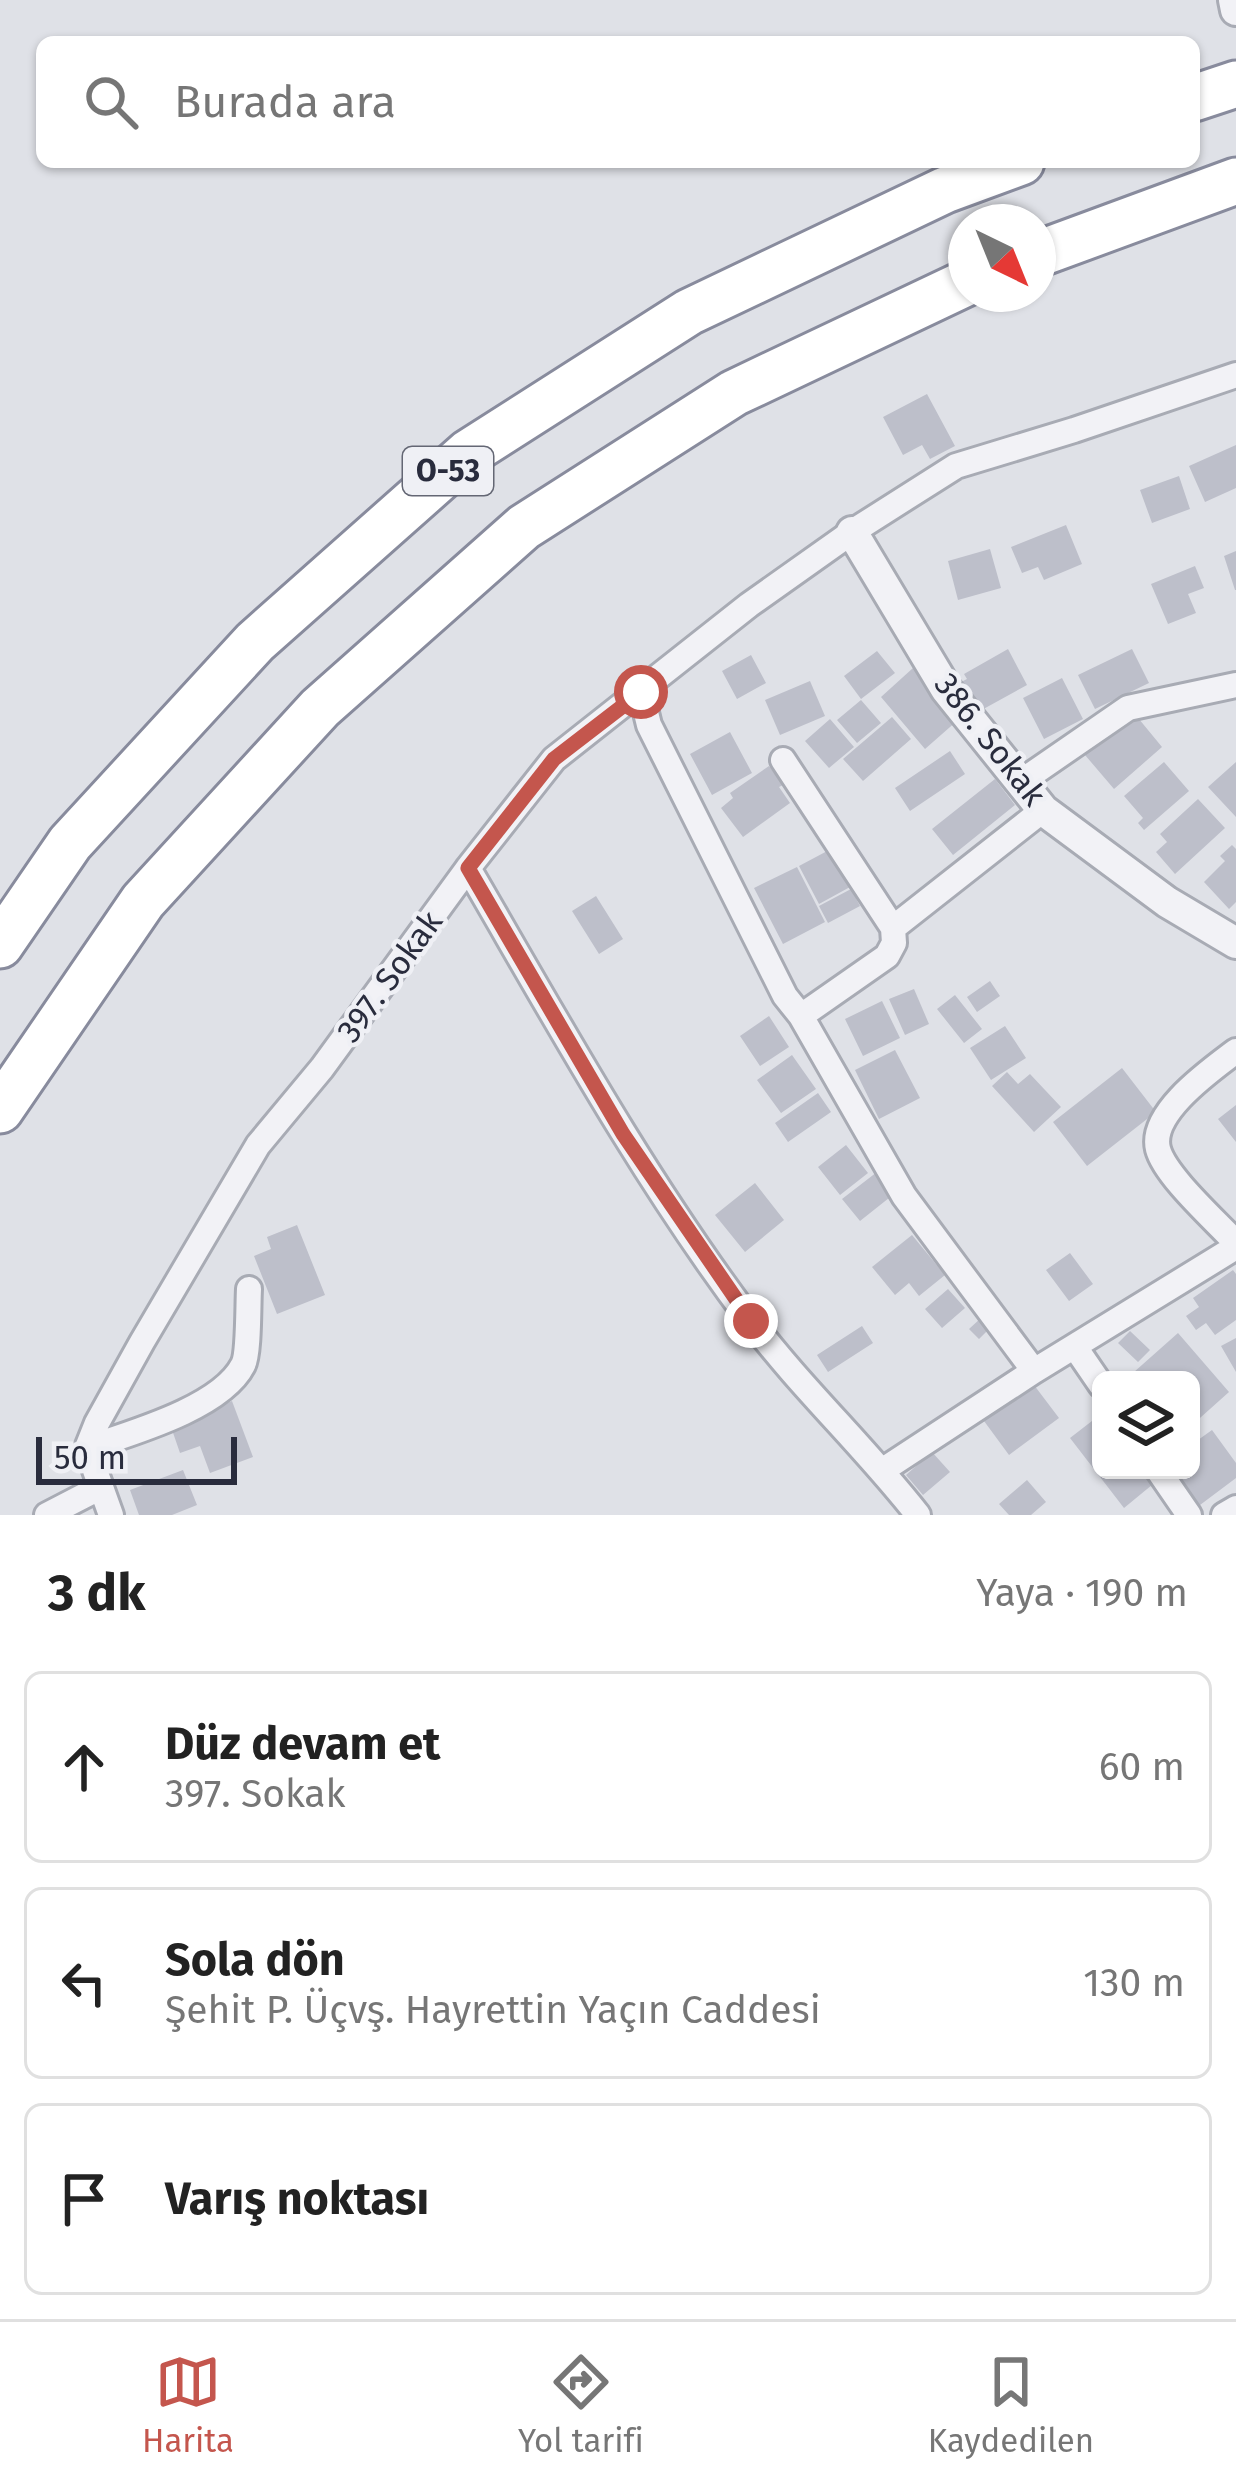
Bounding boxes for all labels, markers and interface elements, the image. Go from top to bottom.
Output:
search box [36,36,1200,168]
icon: search [78,69,144,135]
text: Burada ara [174,75,396,129]
north arrow [948,204,1056,312]
road number: O-53 [403,447,493,495]
route start [614,665,668,719]
street label: 386. Sokak [926,665,1054,814]
street label: 397. Sokak [329,903,451,1050]
route end [724,1294,778,1348]
map controls [1092,1371,1200,1479]
button: layers [1092,1371,1200,1479]
scale bar [36,1431,237,1484]
text: 50 m [54,1438,126,1478]
text: 3 dk [48,1562,145,1624]
text: Yaya · 190 m [976,1570,1188,1616]
text: Düz devam et [165,1717,441,1771]
icon: ahead [51,1734,117,1800]
text: 60 m [1099,1744,1185,1790]
text: 397. Sokak [165,1771,346,1817]
text: Sola dön [165,1933,345,1987]
icon: left [51,1950,117,2016]
text: 130 m [1083,1960,1185,2006]
text: Şehit P. Üçvş. Hayrettin Yaçın Caddesi [165,1987,821,2033]
icon: arrive [51,2166,117,2232]
text: Varış noktası [165,2172,429,2226]
tab: Harita [142,2349,234,2461]
tab: Yol tarifi [518,2349,644,2461]
tab: Kaydedilen [928,2349,1094,2461]

